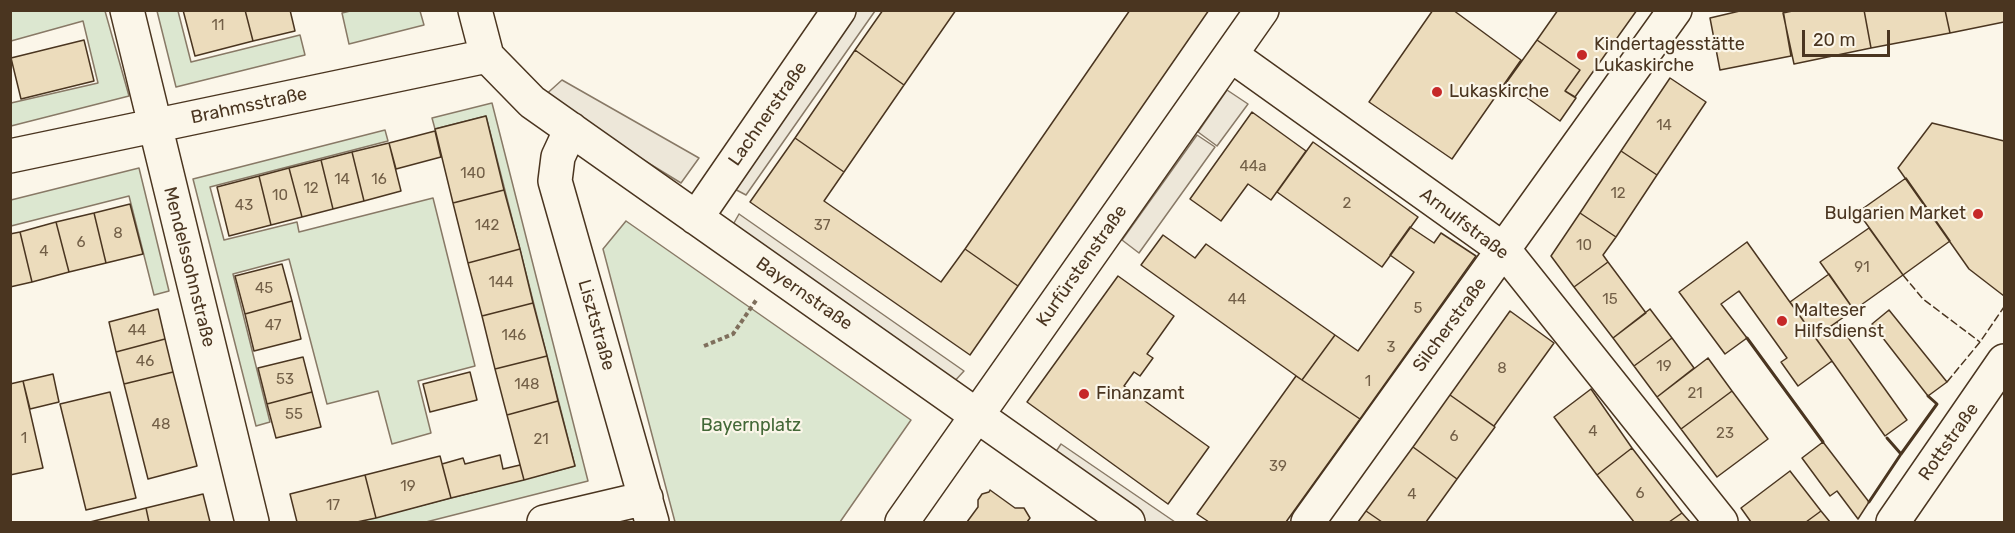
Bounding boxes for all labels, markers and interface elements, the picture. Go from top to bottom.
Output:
house number: 11 [212,17,224,35]
scale bar [1805,18,1894,56]
text: 20 m [1813,29,1855,51]
place label: Kindertagesstätte Lukaskirche [1594,34,1745,76]
marker: Kindertagesstätte Lukaskirche [1575,48,1589,62]
street label: Lachnerstraße [724,58,812,170]
place label: Lukaskirche [1449,81,1549,103]
street label: Brahmsstraße [189,83,309,129]
marker: Lukaskirche [1430,85,1444,99]
house number: 14 [1656,117,1672,135]
house number: 44a [1240,158,1266,176]
house number: 140 [460,165,486,183]
house number: 14 [334,171,350,189]
house number: 16 [371,171,387,189]
house number: 12 [303,180,319,198]
street label: Arnulfstraße [1415,184,1513,264]
street label: Mendelssohnstraße [159,185,219,349]
house number: 12 [1610,185,1626,203]
house number: 10 [272,187,288,205]
house number: 2 [1343,195,1351,213]
house number: 43 [235,197,253,215]
street label: Kurfürstenstraße [1032,201,1132,331]
place label: Bulgarien Market [1825,203,1966,225]
marker: Bulgarien Market [1971,207,1985,221]
house number: 142 [475,217,499,235]
house number: 37 [814,217,830,235]
house number: 8 [113,225,123,243]
house number: 6 [76,234,86,252]
house number: 10 [1576,237,1592,255]
house number: 4 [39,243,49,261]
street label: Bayernstraße [752,253,856,335]
house number: 91 [1854,259,1870,277]
house number: 144 [488,274,514,292]
street label: Silcherstraße [1409,274,1491,376]
street label: Lisztstraße [573,277,619,373]
house number: 45 [255,280,273,298]
house number: 44 [1228,291,1246,309]
house number: 15 [1602,291,1618,309]
house number: 5 [1414,300,1422,318]
place label: Malteser Hilfsdienst [1794,300,1884,342]
marker: Malteser Hilfsdienst [1775,314,1789,328]
house number: 47 [265,317,281,335]
house number: 44 [128,322,146,340]
house number: 146 [502,327,526,345]
house number: 3 [1386,339,1396,357]
house number: 46 [136,353,154,371]
house number: 19 [1656,358,1672,376]
house number: 8 [1497,360,1507,378]
house number: 53 [276,371,294,389]
house number: 1 [1365,373,1371,391]
house number: 148 [514,376,540,394]
place label: Finanzamt [1096,383,1185,405]
house number: 21 [1687,385,1703,403]
marker: Finanzamt [1077,387,1091,401]
street label: Rottstraße [1914,399,1984,485]
house number: 55 [285,406,303,424]
park label: Bayernplatz [701,415,801,437]
house number: 48 [152,416,170,434]
house number: 4 [1588,423,1598,441]
house number: 23 [1716,425,1734,443]
house number: 6 [1449,428,1459,446]
house number: 1 [21,430,27,448]
house number: 21 [533,431,549,449]
house number: 39 [1269,458,1287,476]
house number: 19 [400,478,416,496]
house number: 6 [1635,485,1645,503]
house number: 4 [1407,486,1417,504]
house number: 17 [326,497,340,515]

